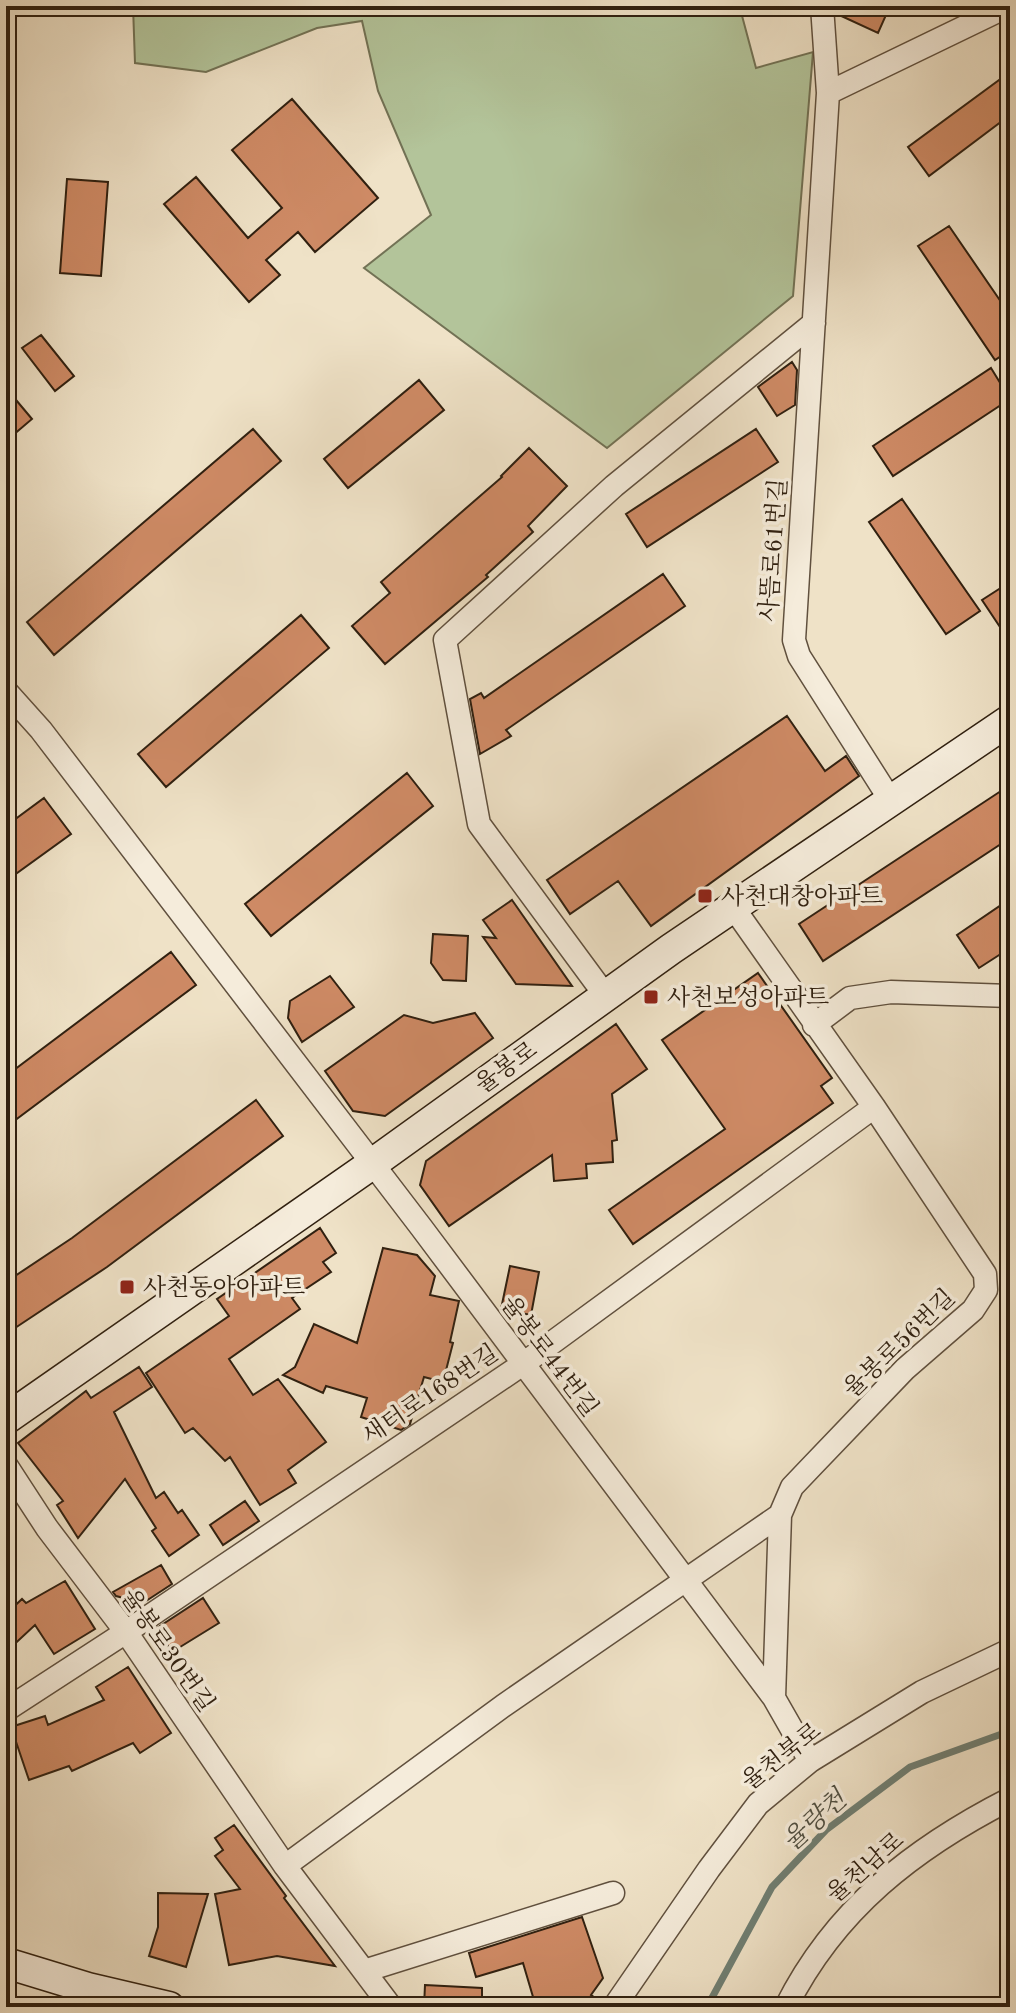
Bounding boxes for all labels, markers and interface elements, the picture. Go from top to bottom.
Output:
street label: 사뜸로61번길 [756,477,792,623]
place label: 사천대창아파트 [721,884,883,910]
marker: 사천대창아파트 [696,887,714,905]
place label: 사천보성아파트 [667,985,829,1011]
marker: 사천보성아파트 [642,988,660,1006]
street label: 율봉로 [470,1036,542,1099]
place label: 사천동아아파트 [143,1275,305,1301]
marker: 사천동아아파트 [118,1278,136,1296]
street label: 율봉로56번길 [838,1284,960,1403]
street label: 율봉로44번길 [496,1291,604,1422]
street label: 새터로168번길 [358,1340,503,1450]
street label: 율봉로30번길 [115,1584,220,1717]
street label: 율천북로 [736,1717,826,1796]
water label: 율량천 [777,1783,853,1856]
street label: 율천남로 [822,1828,909,1908]

